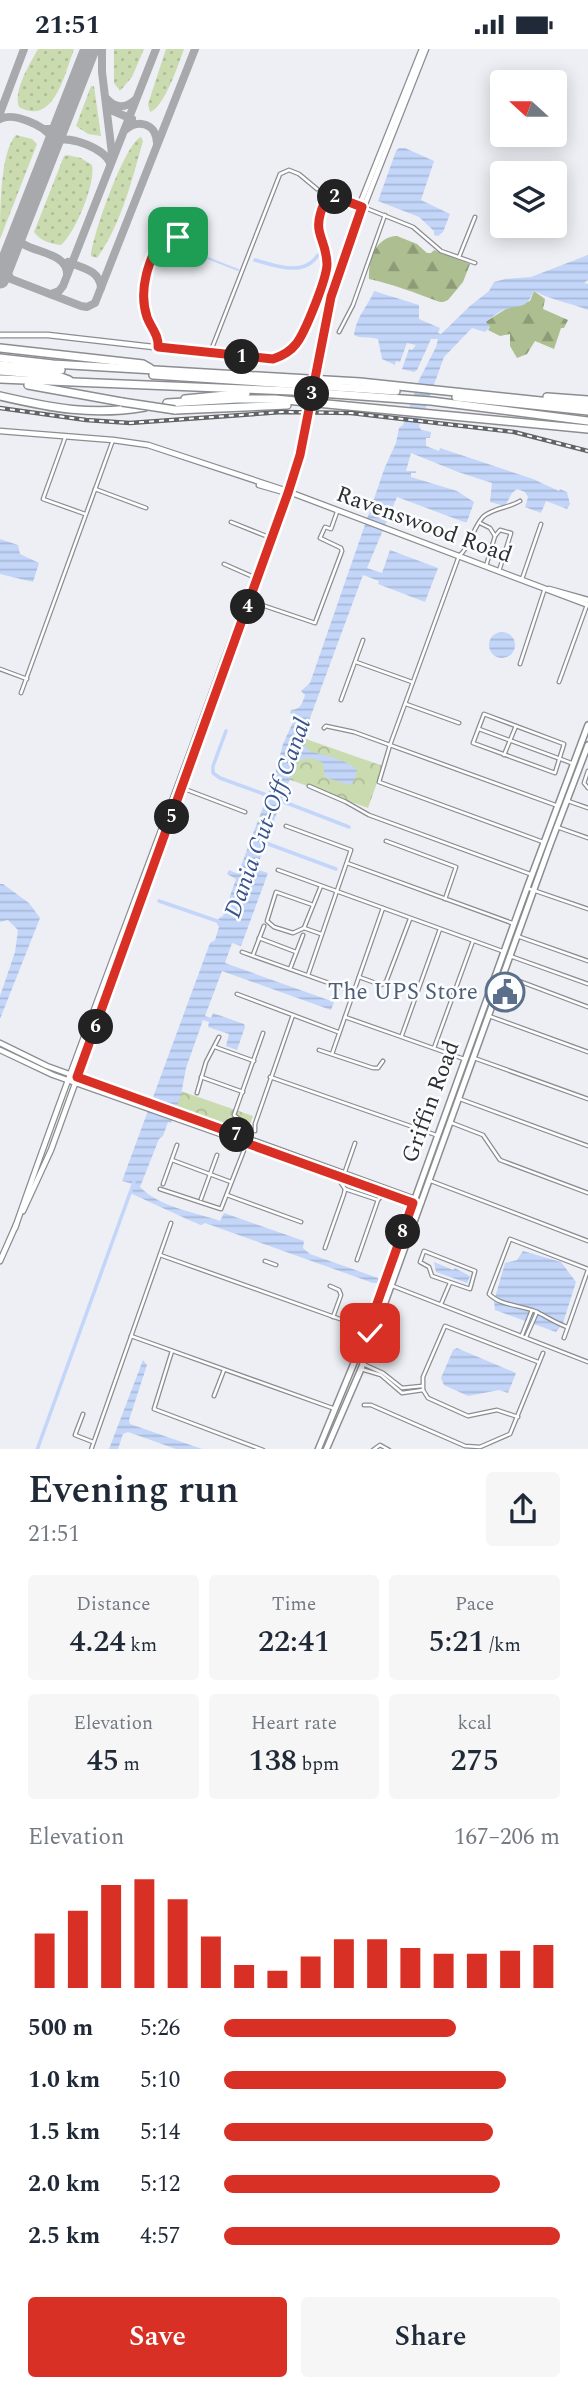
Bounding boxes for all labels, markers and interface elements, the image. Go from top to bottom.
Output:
text: 21:51 [35,5,100,45]
north arrow [490,70,567,147]
map controls [490,70,567,238]
button: layers [490,161,567,238]
pin: 2 [318,179,352,215]
text: 2 [329,182,340,211]
pin [148,207,208,267]
icon: arrive [159,218,197,256]
pin: 1 [224,339,260,375]
text: 1 [236,342,247,371]
pin: 3 [294,377,330,411]
text: 3 [306,379,317,408]
street label: Ravenswood Road [331,477,517,573]
pin: 4 [230,589,266,625]
text: 4 [242,592,253,621]
water label: Dania Cut-Off Canal [215,713,321,923]
pin: 5 [154,799,190,835]
text: 5 [166,802,177,831]
public building icon: The UPS Store [484,971,526,1013]
place label: The UPS Store [328,975,478,1010]
pin: 6 [78,1009,114,1045]
text: 6 [90,1012,101,1041]
street label: Griffin Road [393,1036,469,1168]
pin: 7 [219,1117,254,1153]
text: 7 [231,1120,242,1149]
pin: 8 [386,1215,420,1249]
text: 8 [397,1217,408,1246]
pin [340,1303,400,1363]
icon: check [351,1314,389,1352]
text: Evening run [28,1462,239,1520]
button: share [486,1472,560,1546]
text: 21:51 [28,1517,80,1552]
text: Distance [76,1590,150,1619]
text: Time [272,1590,316,1619]
text: Pace [455,1590,494,1619]
text: 4.24 [69,1619,126,1665]
text: 22:41 [258,1619,330,1665]
text: 5:21 [428,1619,484,1665]
text: km [126,1631,157,1660]
text: /km [484,1631,521,1660]
text: Elevation [74,1709,153,1738]
text: Heart rate [251,1709,337,1738]
text: kcal [458,1709,492,1738]
text: 45 [87,1738,119,1784]
text: 138 [249,1738,297,1784]
text: 275 [451,1738,499,1784]
text: m [119,1750,140,1779]
text: bpm [297,1750,339,1779]
text: Elevation [28,1820,124,1855]
text: 167–206 m [454,1820,560,1855]
text: 500 m [28,2011,93,2046]
text: 5:26 [140,2011,180,2046]
text: 1.0 km [28,2063,100,2098]
text: 5:10 [140,2063,180,2098]
text: 1.5 km [28,2115,100,2150]
text: 5:14 [140,2115,180,2150]
text: 2.0 km [28,2167,100,2202]
text: 5:12 [140,2167,180,2202]
text: 2.5 km [28,2219,100,2254]
text: 4:57 [140,2219,180,2254]
button: Save [28,2297,287,2377]
button: Share [301,2297,560,2377]

